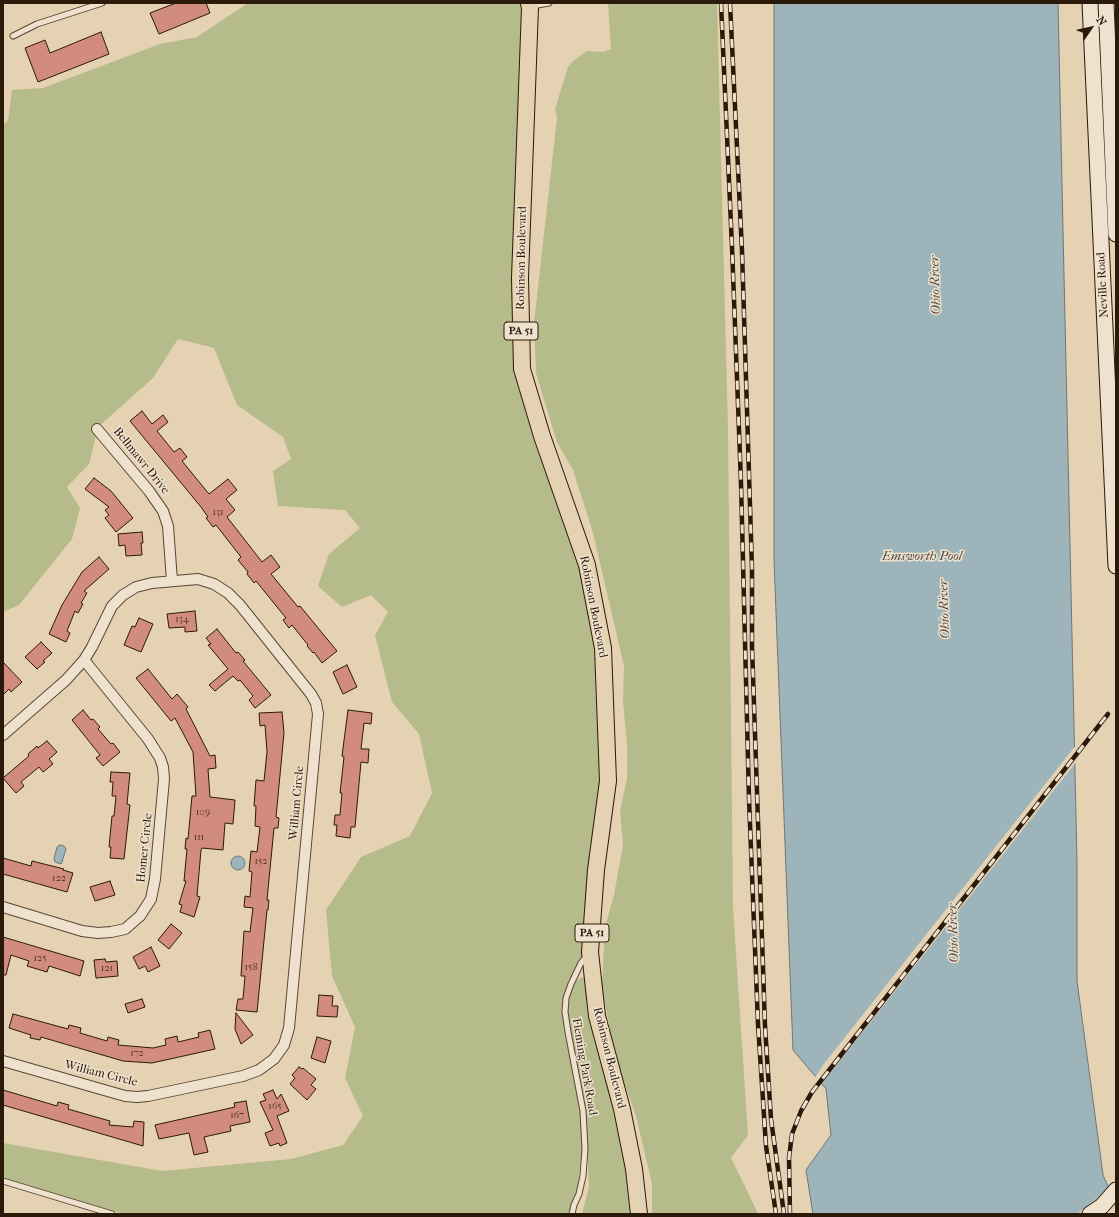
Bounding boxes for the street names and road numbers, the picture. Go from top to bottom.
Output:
street label: Robinson Boulevard [514,206,530,310]
street label: Neville Road [1094,252,1112,318]
road number: PA 51 [504,322,538,340]
street label: Bellmawr Drive [110,425,172,497]
street label: Robinson Boulevard [576,555,610,659]
street label: William Circle [287,765,307,841]
street label: Homer Circle [134,812,156,884]
road number: PA 51 [575,924,609,942]
street label: Robinson Boulevard [589,1006,629,1110]
street label: Fleming Park Road [568,1017,600,1117]
street label: William Circle [63,1058,139,1090]

